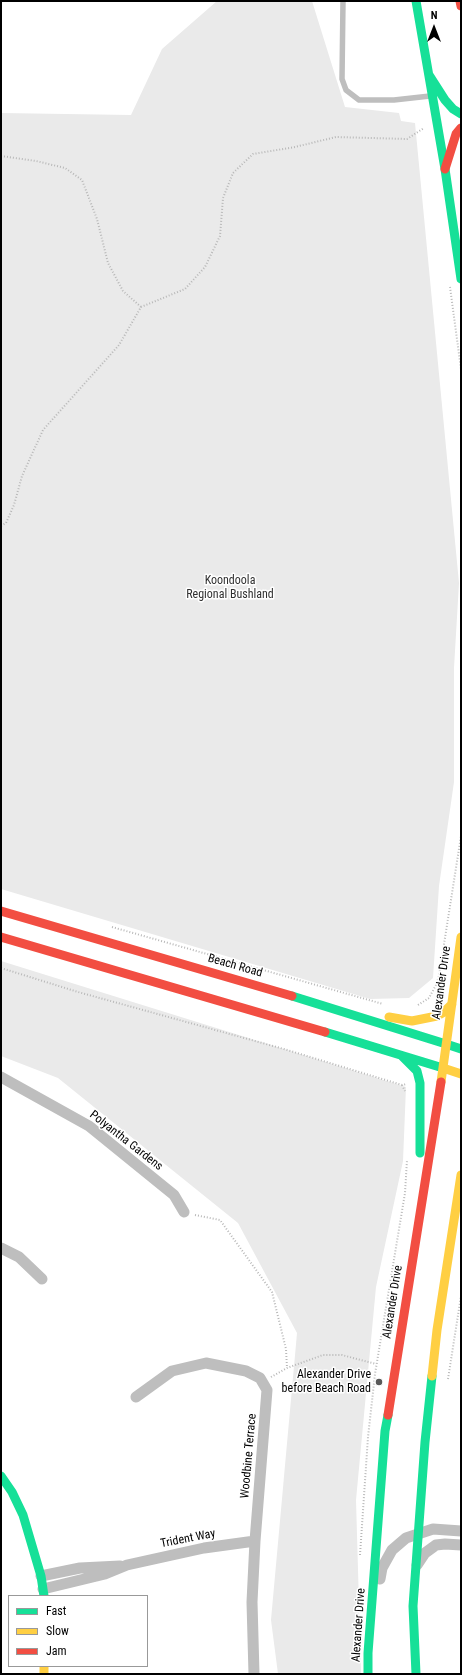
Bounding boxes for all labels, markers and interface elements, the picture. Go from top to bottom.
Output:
north arrow [414,8,454,48]
text: N [431,9,437,22]
park label: Koondoola Regional Bushland [186,574,274,602]
street label: Alexander Drive [430,945,454,1021]
street label: Beach Road [206,951,264,981]
street label: Polyantha Gardens [87,1108,165,1174]
street label: Alexander Drive [380,1264,406,1340]
place label: Alexander Drive before Beach Road [282,1368,371,1396]
marker: Alexander Drive before Beach Road [374,1377,384,1387]
street label: Woodbine Terrace [238,1413,260,1499]
street label: Trident Way [159,1527,217,1551]
street label: Alexander Drive [349,1588,369,1662]
legend [8,1595,148,1667]
text: Fast [46,1604,66,1618]
text: Slow [46,1624,69,1638]
text: Jam [46,1644,67,1658]

